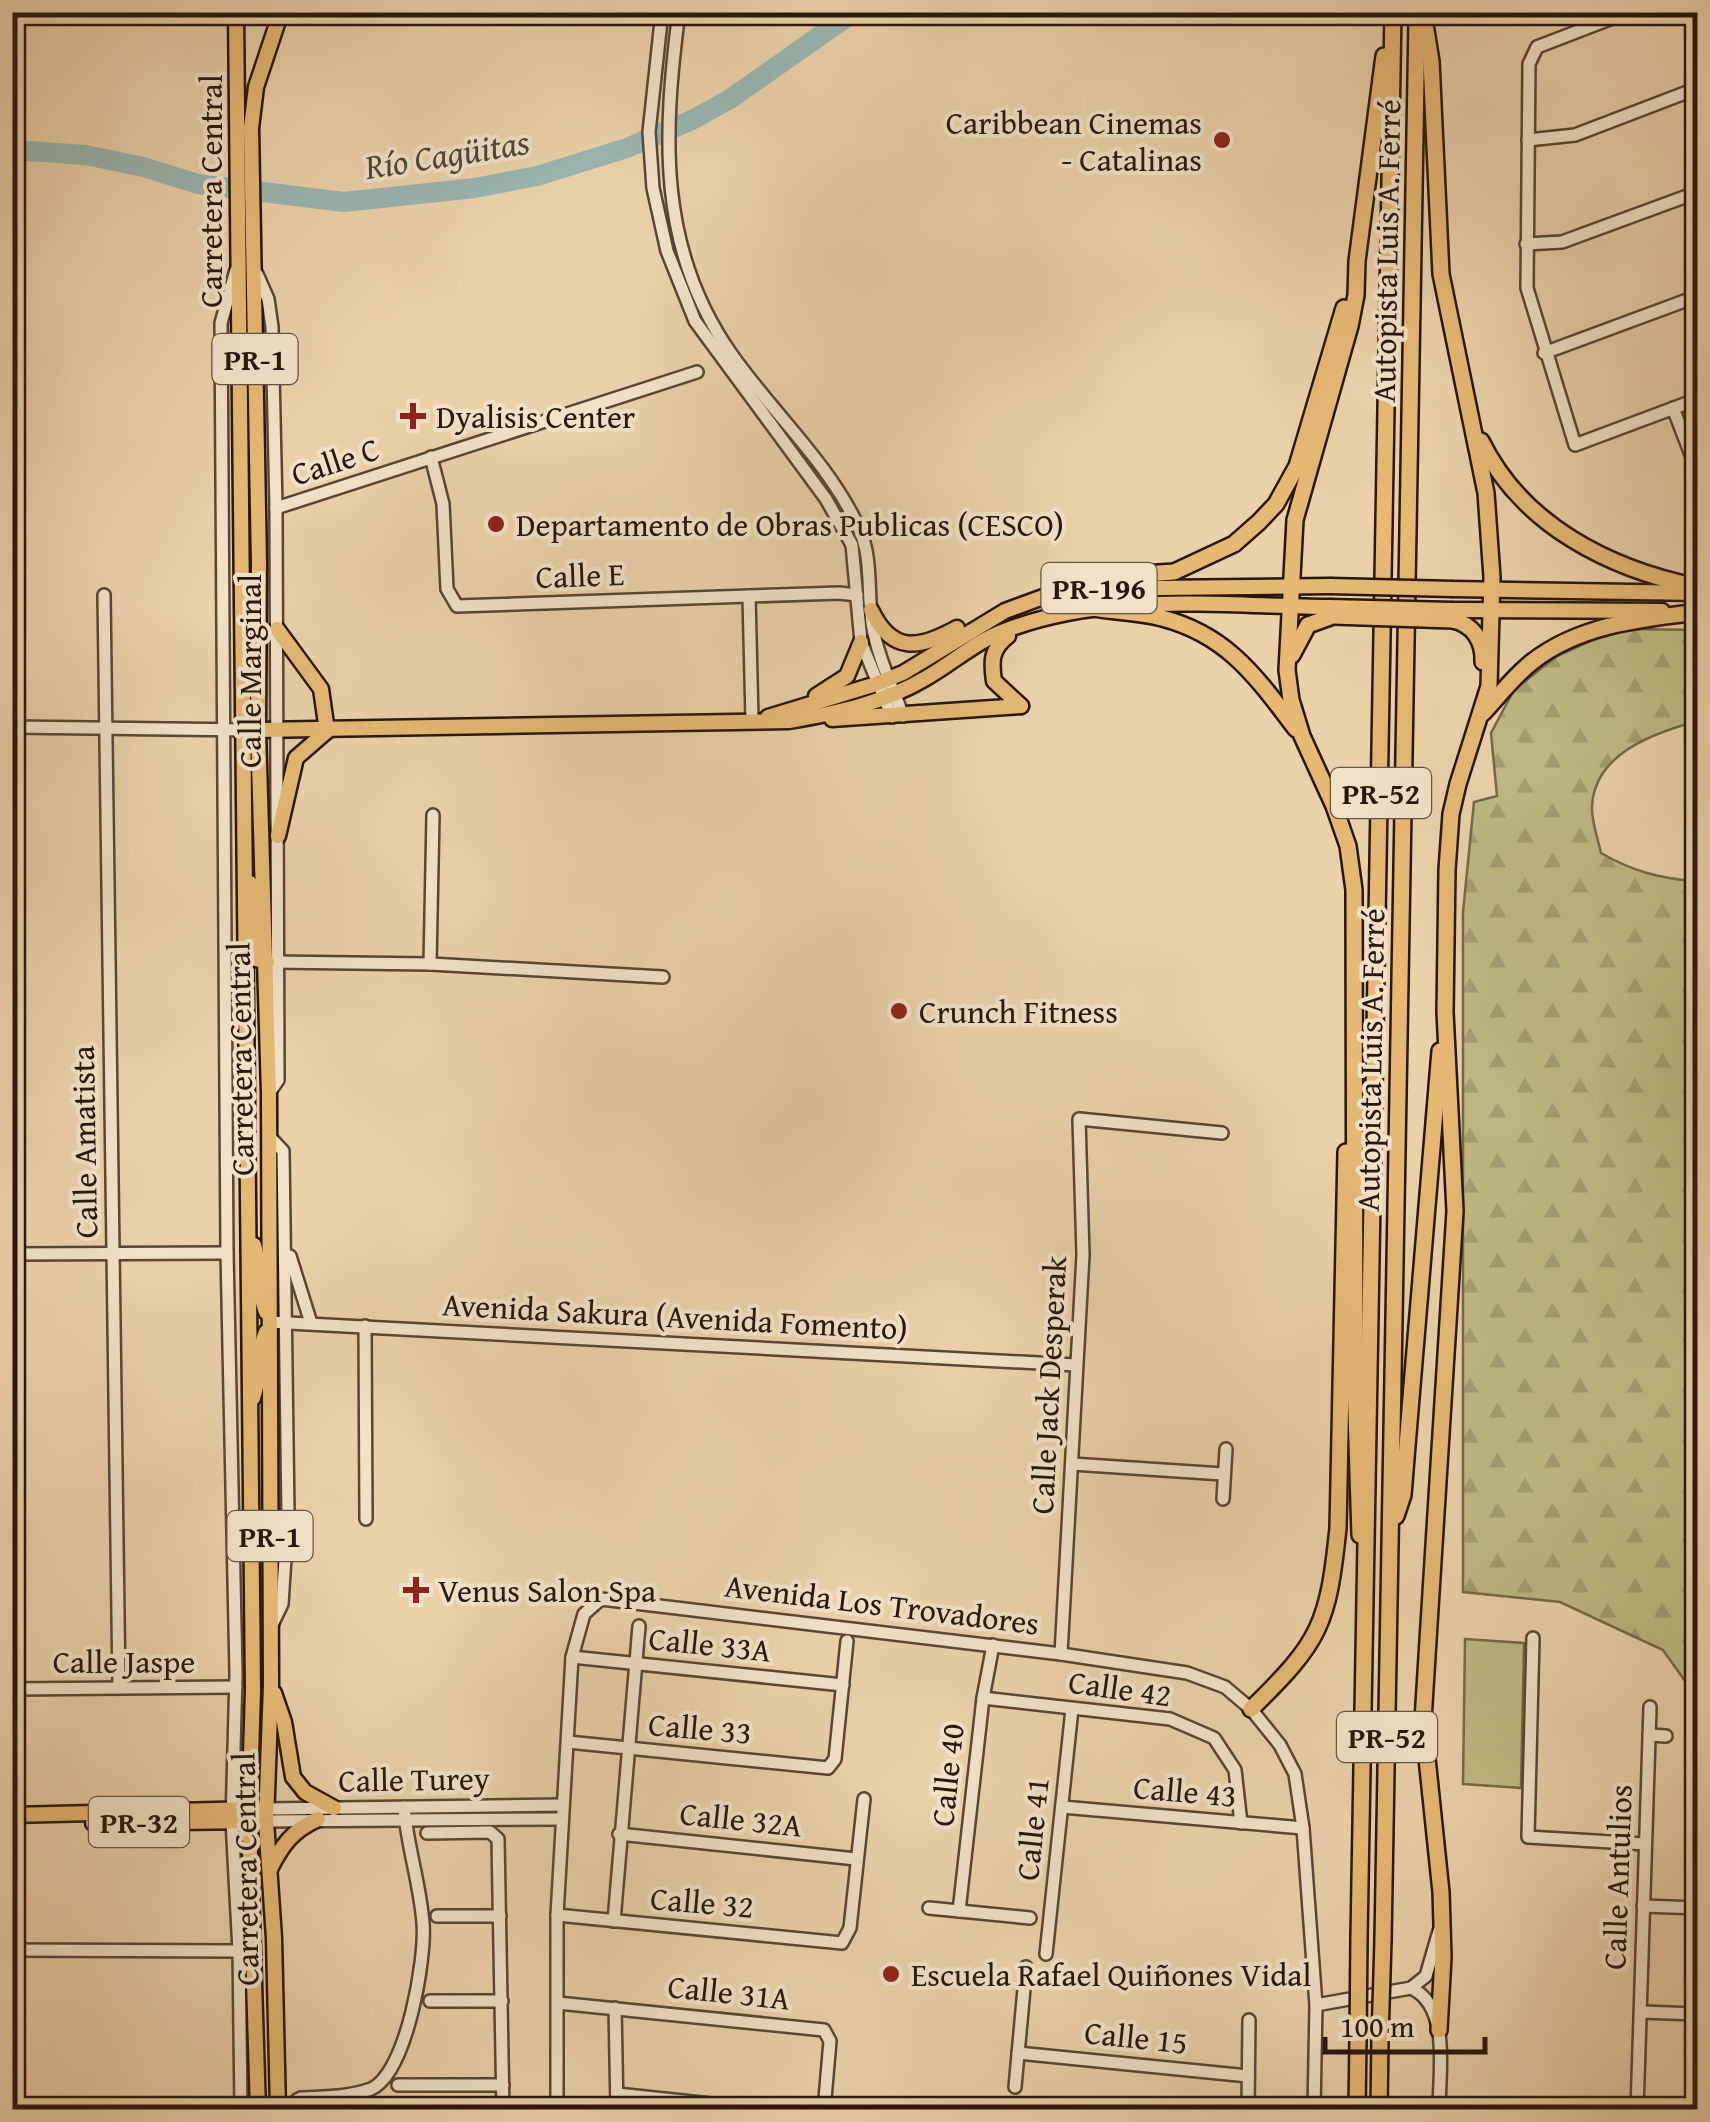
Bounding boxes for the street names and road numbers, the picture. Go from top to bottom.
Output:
street label: Carretera Central [187,74,234,308]
street label: Autopista Luis A. Ferré [1360,99,1412,403]
road number: PR-1 [212,334,298,384]
street label: Calle C [285,425,385,497]
street label: Calle E [535,550,625,600]
road number: PR-196 [1042,563,1156,613]
street label: Calle Marginal [226,574,273,768]
road number: PR-52 [1331,768,1431,818]
street label: Autopista Luis A. Ferré [1344,908,1396,1212]
street label: Carretera Central [214,942,266,1176]
street label: Calle Amatista [59,1045,109,1239]
street label: Calle Jack Desperak [1018,1254,1078,1515]
street label: Avenida Sakura (Avenida Fomento) [441,1280,909,1352]
road number: PR-1 [228,1511,312,1561]
street label: Avenida Los Trovadores [722,1561,1042,1647]
street label: Calle 33A [646,1614,774,1674]
street label: Calle Jaspe [53,1638,195,1685]
street label: Calle 42 [1066,1658,1174,1718]
street label: Calle 33 [646,1700,754,1756]
road number: PR-52 [1337,1712,1437,1762]
street label: Calle 40 [918,1721,976,1829]
street label: Carretera Central [219,1752,271,1986]
street label: Calle Turey [338,1754,490,1804]
street label: Calle 43 [1131,1763,1239,1819]
street label: Calle 41 [1003,1775,1061,1883]
street label: Calle Antulios [1590,1783,1644,1971]
street label: Calle 32A [677,1789,805,1849]
road number: PR-32 [89,1797,189,1847]
street label: Calle 32 [648,1874,756,1930]
street label: Calle 31A [665,1962,793,2022]
street label: Calle 15 [1082,2008,1190,2066]

